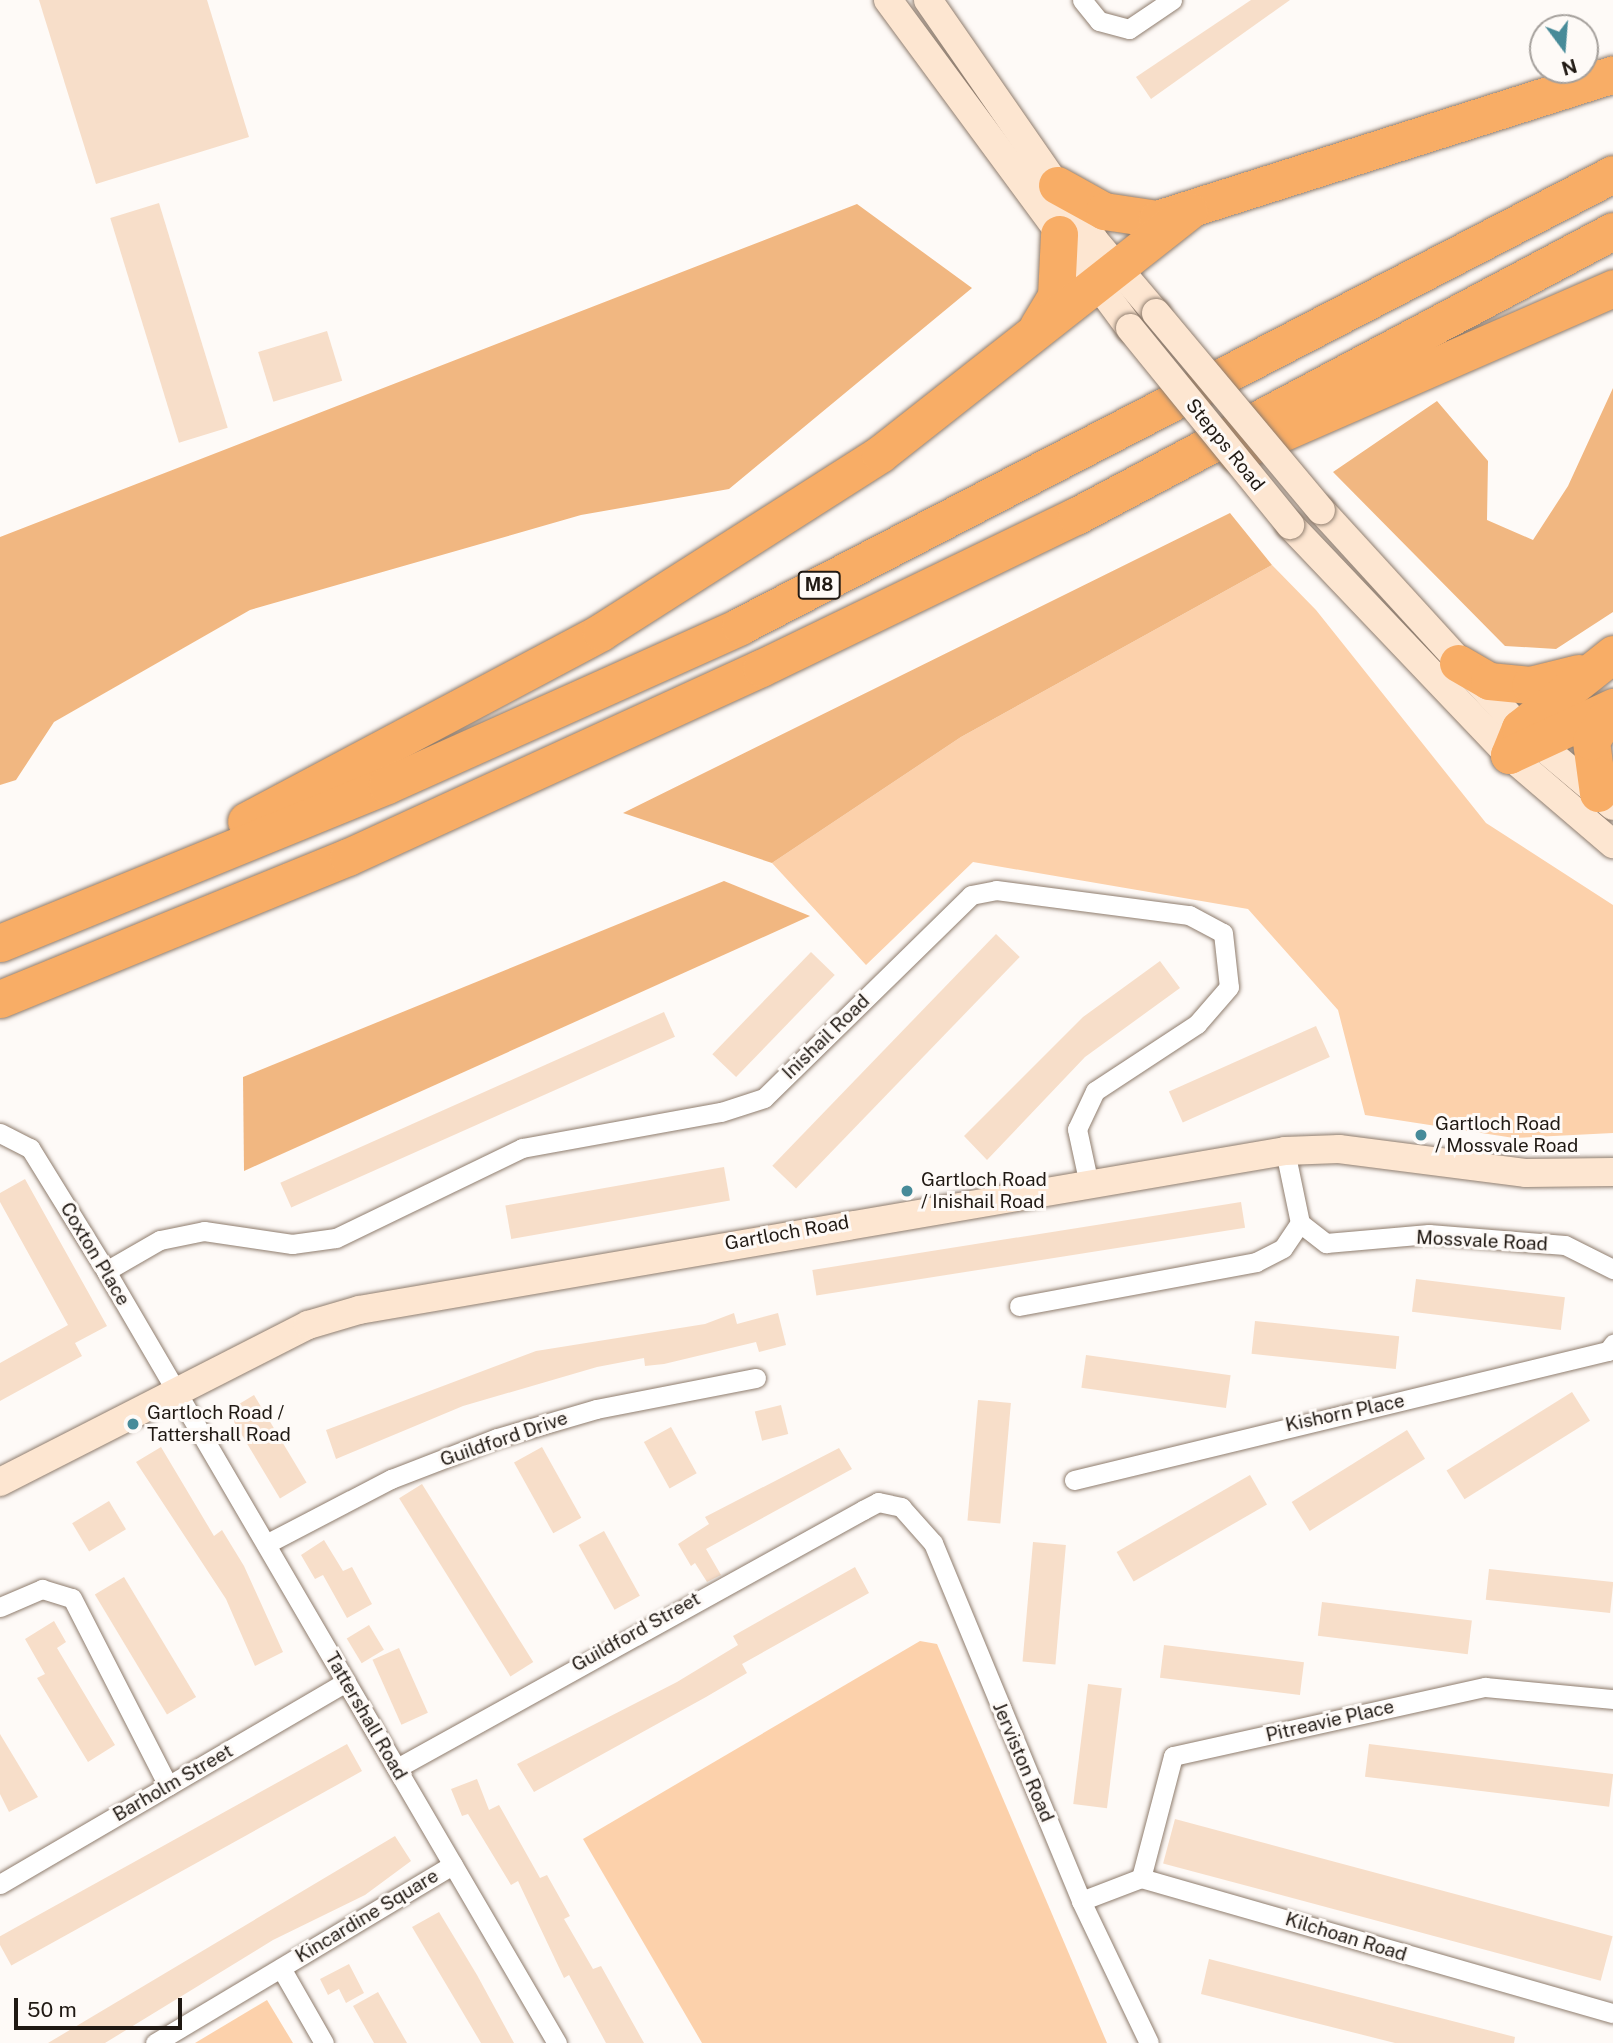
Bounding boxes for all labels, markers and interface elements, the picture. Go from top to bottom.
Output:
north arrow [1529,14,1599,84]
text: N [1559,55,1579,80]
street label: Stepps Road [1181,394,1269,496]
road number: M8 [796,570,842,600]
street label: Inishail Road [778,990,874,1084]
place label: Gartloch Road / Mossvale Road [1435,1113,1578,1157]
marker: Gartloch Road / Mossvale Road [1413,1127,1429,1143]
place label: Gartloch Road / Inishail Road [921,1169,1047,1213]
marker: Gartloch Road / Inishail Road [899,1183,915,1199]
street label: Coxton Place [55,1198,135,1310]
street label: Gartloch Road [723,1211,851,1255]
street label: Mossvale Road [1415,1226,1549,1256]
street label: Kishorn Place [1283,1389,1407,1437]
place label: Gartloch Road / Tattershall Road [147,1402,291,1446]
street label: Guildford Drive [437,1407,571,1471]
marker: Gartloch Road / Tattershall Road [125,1416,141,1432]
street label: Guildford Street [568,1587,704,1677]
street label: Tattershall Road [320,1648,412,1784]
street label: Pitreavie Place [1263,1695,1397,1747]
street label: Jerviston Road [988,1699,1058,1825]
street label: Barholm Street [109,1739,237,1827]
street label: Kincardine Square [291,1864,443,1968]
street label: Kilchoan Road [1282,1908,1410,1966]
scale bar [18,1983,186,2027]
text: 50 m [27,1997,77,2022]

